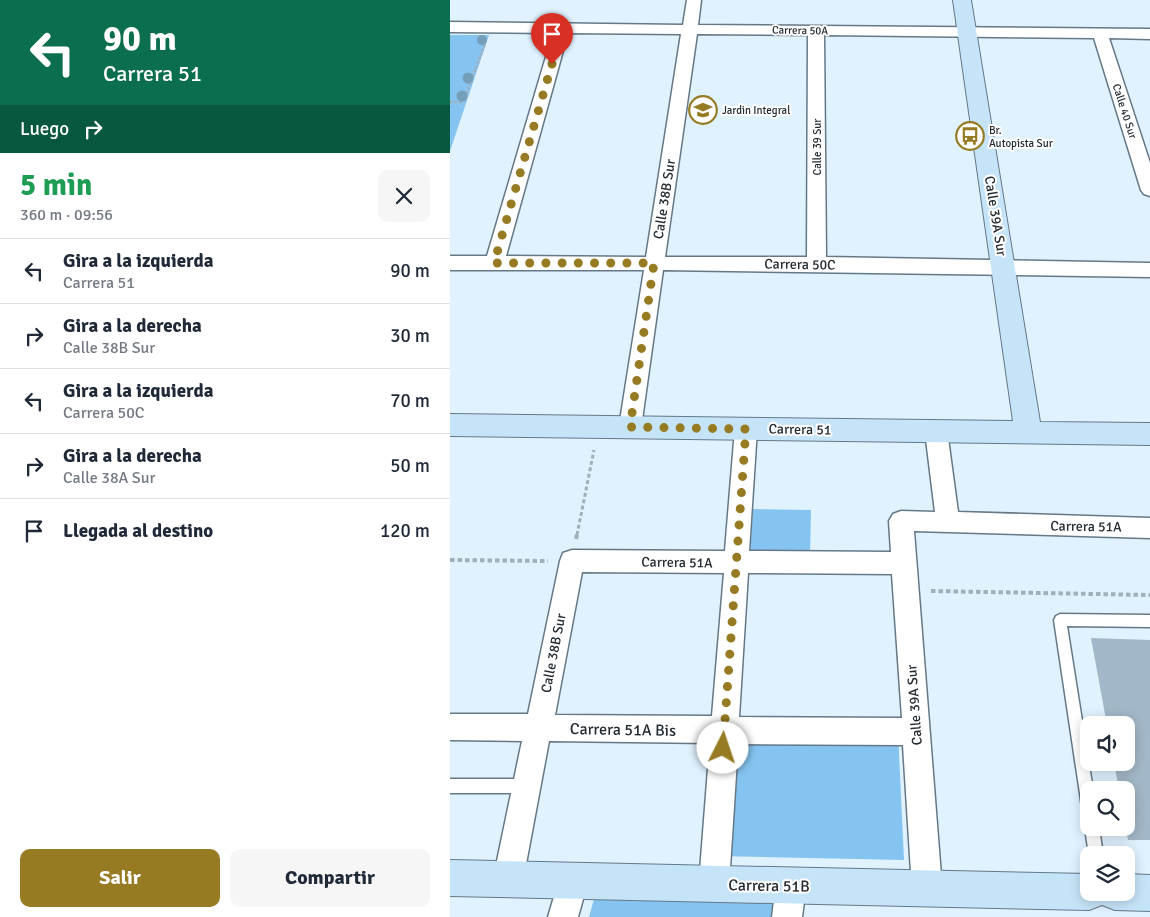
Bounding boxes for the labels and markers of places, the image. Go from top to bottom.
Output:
pin [531,13,573,64]
school or university icon: Jardin Integral [688,95,718,125]
place label: Jardin Integral [722,104,790,117]
bus stop icon: Br. Autopista Sur [955,121,985,151]
place label: Br. Autopista Sur [989,124,1053,150]

